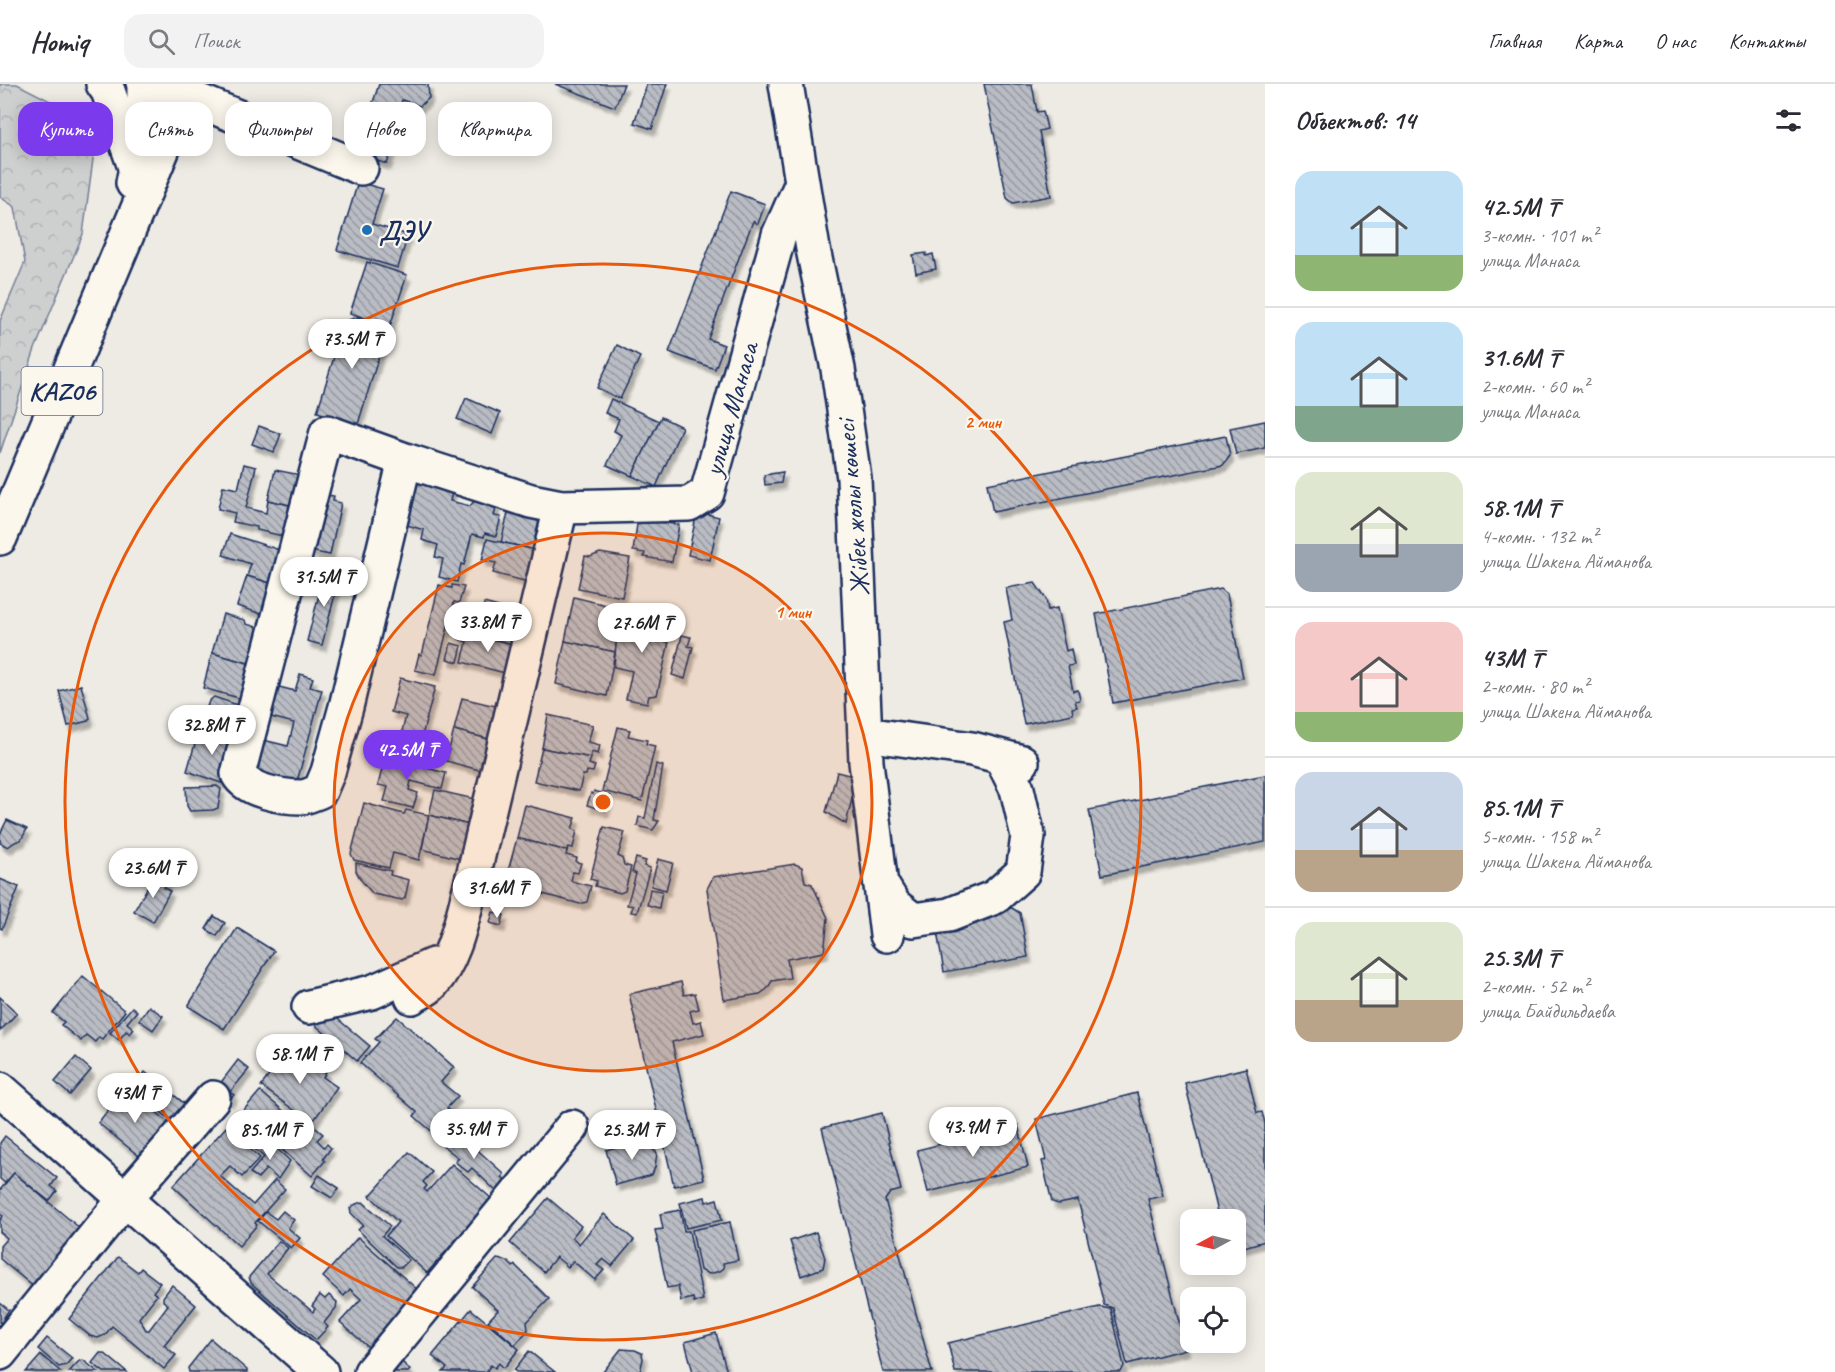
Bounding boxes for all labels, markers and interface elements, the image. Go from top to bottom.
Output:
search box [124,14,544,68]
text: Homiq [30,24,88,59]
icon: search [145,25,178,58]
text: Поиск [193,27,240,55]
text: Главная [1488,28,1541,54]
text: Карта [1574,28,1622,54]
text: О нас [1655,28,1696,54]
text: Контакты [1729,28,1805,54]
chip: Купить [18,102,113,156]
chip: Снять [125,102,213,156]
chip: Фильтры [225,102,332,156]
chip: Новое [344,102,426,156]
chip: Квартира [438,102,552,156]
text: Объектов: 14 [1295,104,1415,137]
icon: filters [1772,104,1805,137]
text: 42.5M ₸ [1481,190,1559,223]
icon: home [1343,195,1415,267]
place label: ДЭУ [379,213,433,248]
marker: ДЭУ [360,223,374,237]
text: 3-комн. · 101 m² [1481,223,1598,248]
text: улица Манаса [1481,248,1579,273]
pin: 73.5M ₸ [297,319,407,370]
text: 73.5M ₸ [322,326,382,351]
street label: улица Манаса [694,336,767,482]
text: 31.6M ₸ [1481,341,1560,374]
icon: home [1343,346,1415,418]
road number: KAZ06 [22,367,103,415]
text: 2-комн. · 60 m² [1481,374,1589,399]
text: улица Манаса [1481,399,1579,424]
text: 2 мин [965,411,1002,433]
street label: Жібек жолы көшесі [827,414,878,598]
text: 58.1M ₸ [1481,491,1559,524]
icon: home [1343,496,1415,568]
text: 4-комн. · 132 m² [1481,524,1598,549]
text: улица Шакена Айманова [1481,549,1651,574]
pin: 31.5M ₸ [269,557,379,608]
text: 31.5M ₸ [294,564,354,589]
text: 1 мин [775,601,812,623]
pin: 33.8M ₸ [433,602,543,653]
pin: 27.6M ₸ [587,603,697,654]
text: 33.8M ₸ [458,609,518,634]
text: 27.6M ₸ [612,610,672,635]
text: 43M ₸ [1481,641,1542,674]
icon: home [1343,646,1415,718]
text: 2-комн. · 80 m² [1481,674,1589,699]
text: улица Шакена Айманова [1481,699,1651,724]
pin: 32.8M ₸ [157,705,267,756]
text: 32.8M ₸ [182,712,242,737]
pin: 42.5M ₸ [352,730,462,781]
text: 42.5M ₸ [377,737,437,762]
text: 85.1M ₸ [1481,791,1559,824]
centre of rings [593,792,613,812]
icon: home [1343,796,1415,868]
text: 5-комн. · 158 m² [1481,824,1598,849]
pin: 23.6M ₸ [98,848,208,899]
text: улица Шакена Айманова [1481,849,1651,874]
text: 23.6M ₸ [123,855,183,880]
pin: 31.6M ₸ [442,868,552,919]
text: 31.6M ₸ [467,875,527,900]
text: 25.3M ₸ [1481,941,1559,974]
icon: home [1343,946,1415,1018]
text: 2-комн. · 52 m² [1481,974,1589,999]
text: улица Байдильдаева [1481,999,1615,1024]
pin: 58.1M ₸ [245,1034,355,1085]
text: 58.1M ₸ [270,1041,330,1066]
pin: 43M ₸ [93,1073,177,1124]
text: 43M ₸ [111,1080,159,1105]
pin: 43.9M ₸ [918,1107,1028,1158]
pin: 35.9M ₸ [419,1109,529,1160]
pin: 85.1M ₸ [215,1110,325,1161]
pin: 25.3M ₸ [577,1110,687,1161]
text: 43.9M ₸ [943,1114,1003,1139]
text: 35.9M ₸ [444,1116,504,1141]
text: 85.1M ₸ [240,1117,300,1142]
text: 25.3M ₸ [602,1117,662,1142]
north arrow [1180,1209,1246,1275]
map controls [1180,1209,1246,1353]
button: locate [1180,1287,1246,1353]

